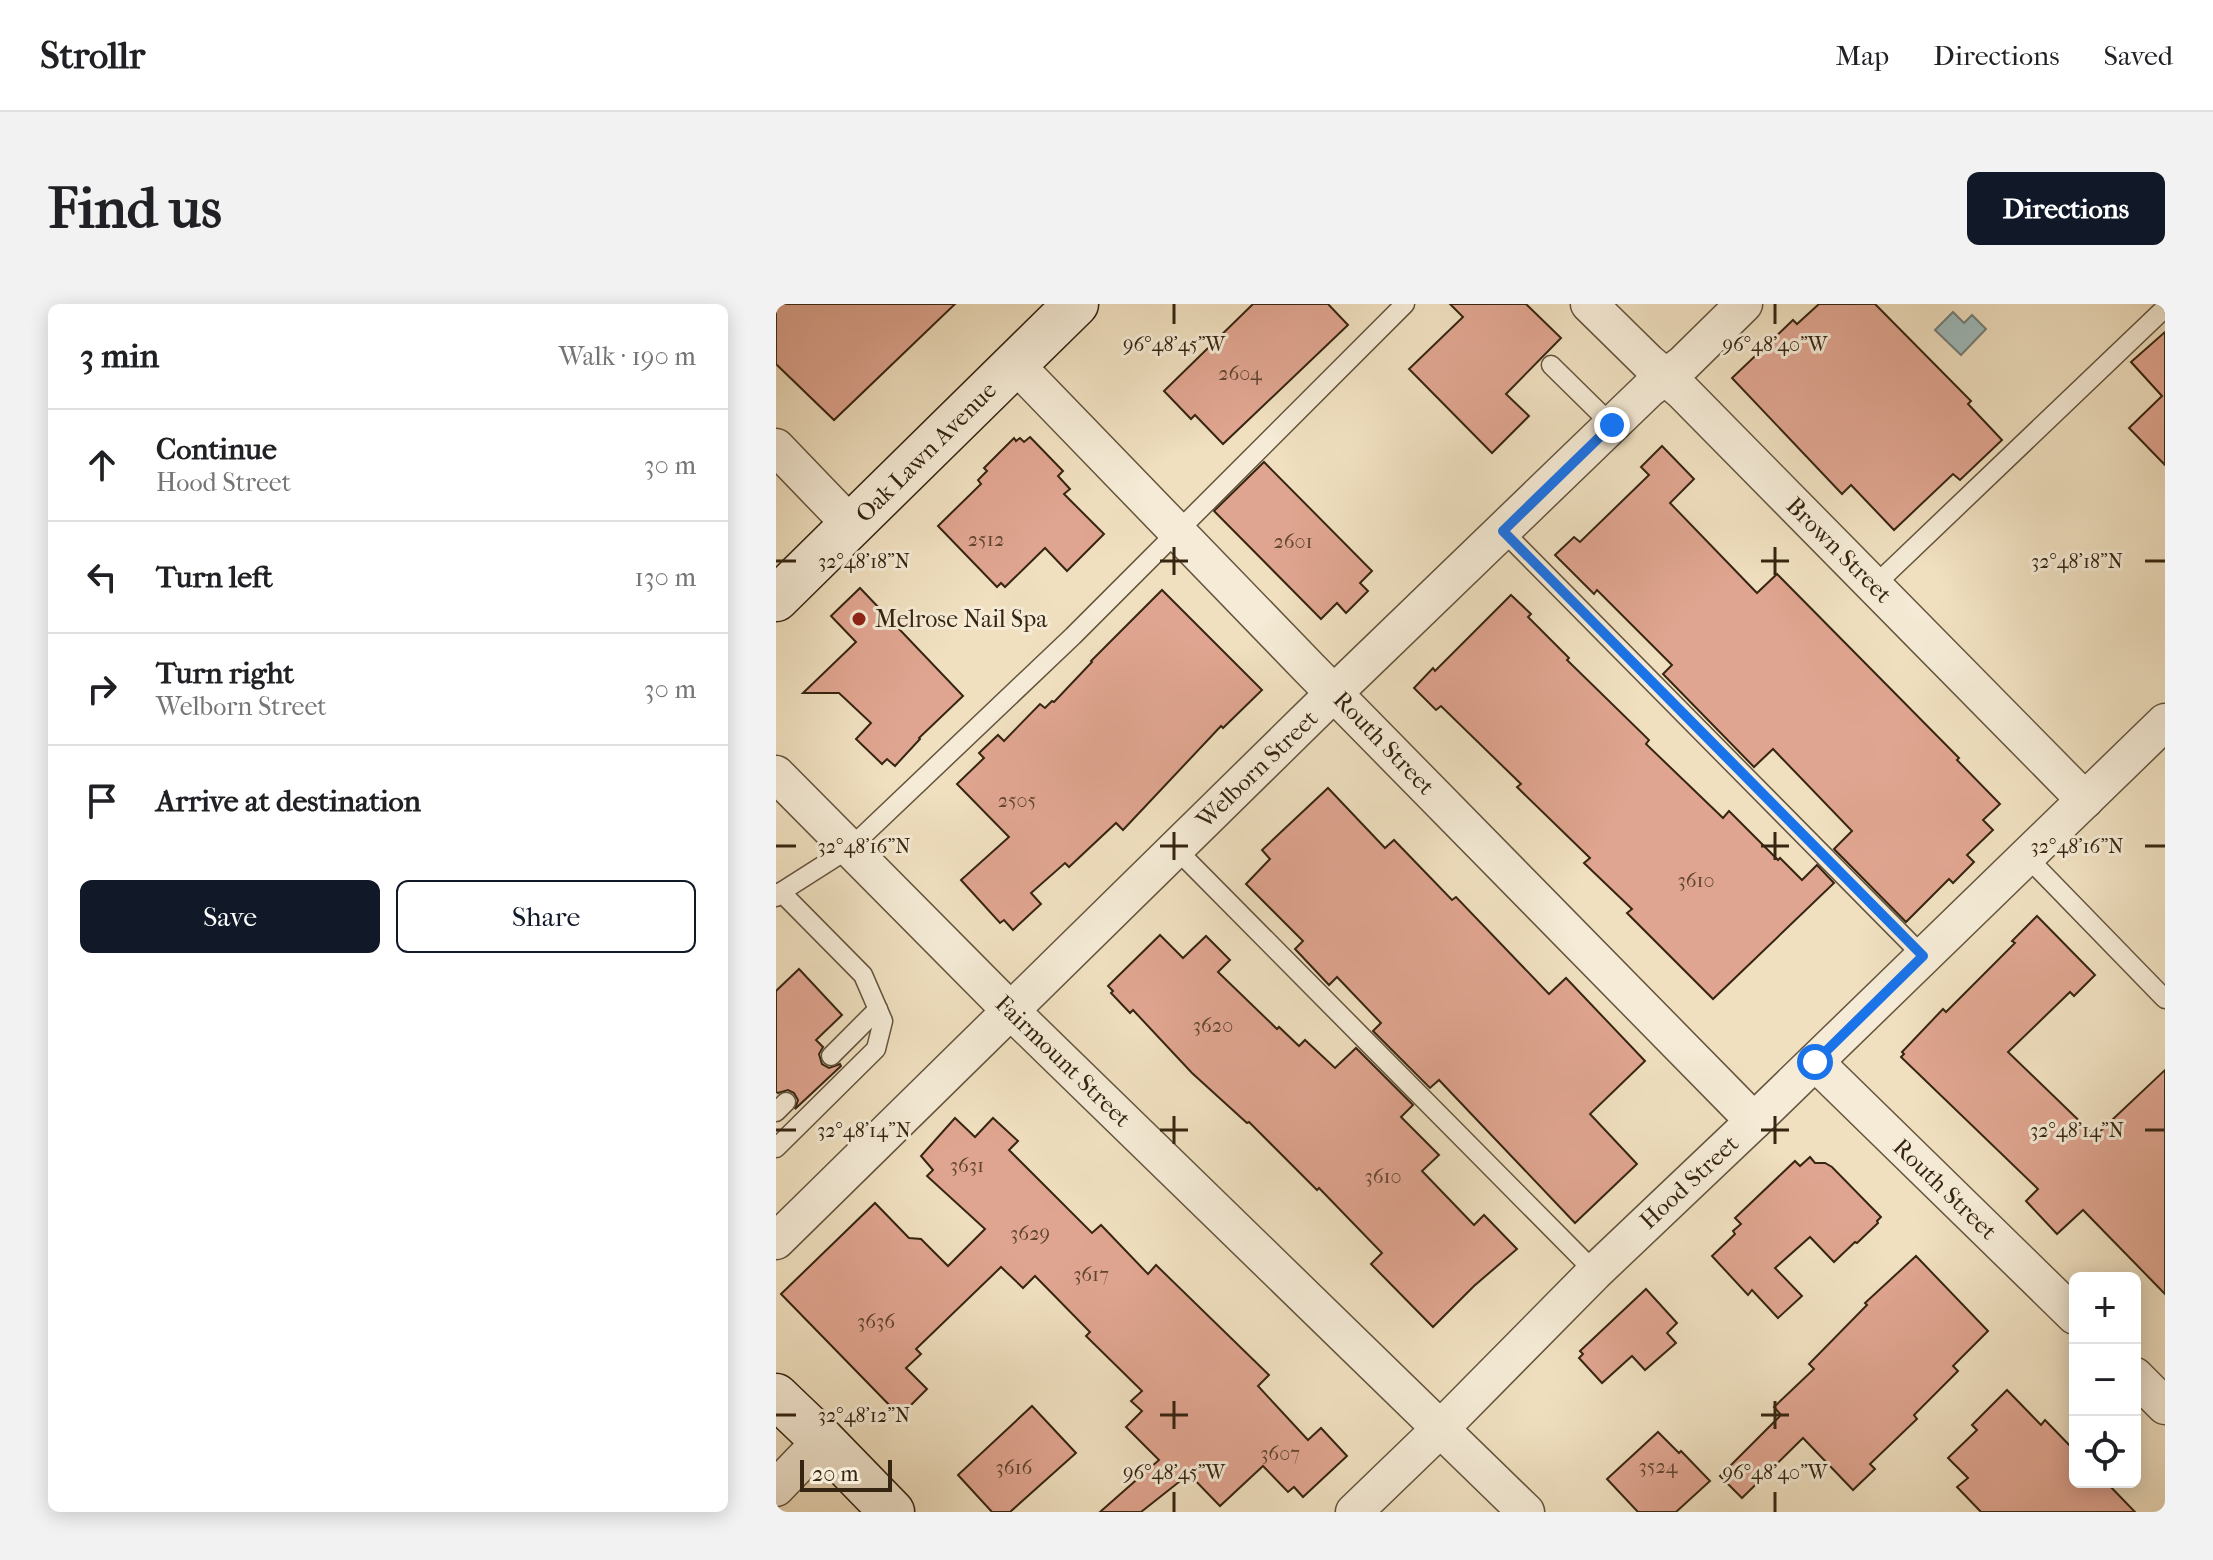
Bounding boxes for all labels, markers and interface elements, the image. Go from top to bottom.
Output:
text: Strollr [40,33,145,78]
text: Map [1836,39,1889,72]
text: Directions [1933,39,2060,72]
text: Saved [2104,39,2173,72]
button: Directions [1967,172,2165,245]
text: Find us [48,176,222,241]
text: 96°48'45"W [1123,333,1226,356]
text: 96°48'40"W [1723,333,1829,356]
text: 3 min [80,336,159,376]
text: Walk · 190 m [559,341,696,372]
house number: 2604 [1218,362,1263,385]
street label: Oak Lawn Avenue [850,376,1002,528]
route end [1594,407,1630,443]
text: Continue [156,432,277,467]
icon: ahead [80,443,124,487]
text: 30 m [644,450,696,481]
text: Hood Street [156,467,291,498]
street label: Brown Street [1780,491,1898,609]
house number: 2512 [968,528,1004,551]
house number: 2601 [1273,530,1313,553]
text: 32°48'18"N [818,550,910,573]
text: 32°48'18"N [2031,550,2123,573]
icon: left [80,555,124,599]
text: Turn left [156,560,273,595]
text: 130 m [635,562,696,593]
place label: Melrose Nail Spa [875,605,1048,633]
marker: Melrose Nail Spa [850,610,868,628]
text: Turn right [156,656,294,691]
icon: right [80,667,124,711]
text: 30 m [644,674,696,705]
street label: Routh Street [1328,685,1441,801]
text: Welborn Street [156,691,327,722]
street label: Welborn Street [1190,704,1324,834]
icon: arrive [80,779,124,823]
text: Arrive at destination [156,784,421,819]
house number: 2505 [998,789,1036,812]
text: 32°48'16"N [818,835,910,858]
text: 32°48'16"N [2031,835,2123,858]
house number: 3610 [1678,869,1714,892]
button: Save [80,880,380,953]
button: Share [396,880,696,953]
street label: Fairmount Street [989,989,1137,1133]
house number: 3620 [1193,1014,1233,1037]
route start [1797,1044,1833,1080]
text: 32°48'14"N [817,1119,911,1142]
text: 32°48'14"N [2030,1119,2124,1142]
street label: Hood Street [1634,1129,1744,1235]
street label: Routh Street [1887,1133,2003,1246]
house number: 3631 [950,1154,984,1177]
house number: 3610 [1365,1165,1401,1188]
house number: 3629 [1010,1222,1050,1245]
house number: 3617 [1073,1263,1109,1286]
map controls [2069,1272,2141,1488]
button: + [2069,1272,2141,1344]
house number: 3636 [857,1310,895,1333]
button: − [2069,1344,2141,1416]
text: 32°48'12"N [818,1404,910,1427]
button: locate [2069,1416,2141,1488]
house number: 3607 [1260,1442,1300,1465]
house number: 3524 [1639,1455,1679,1478]
scale bar [800,1456,892,1492]
house number: 3616 [996,1456,1033,1479]
text: 20 m [812,1461,858,1487]
text: 96°48'45"W [1123,1461,1226,1484]
text: 96°48'40"W [1723,1461,1829,1484]

